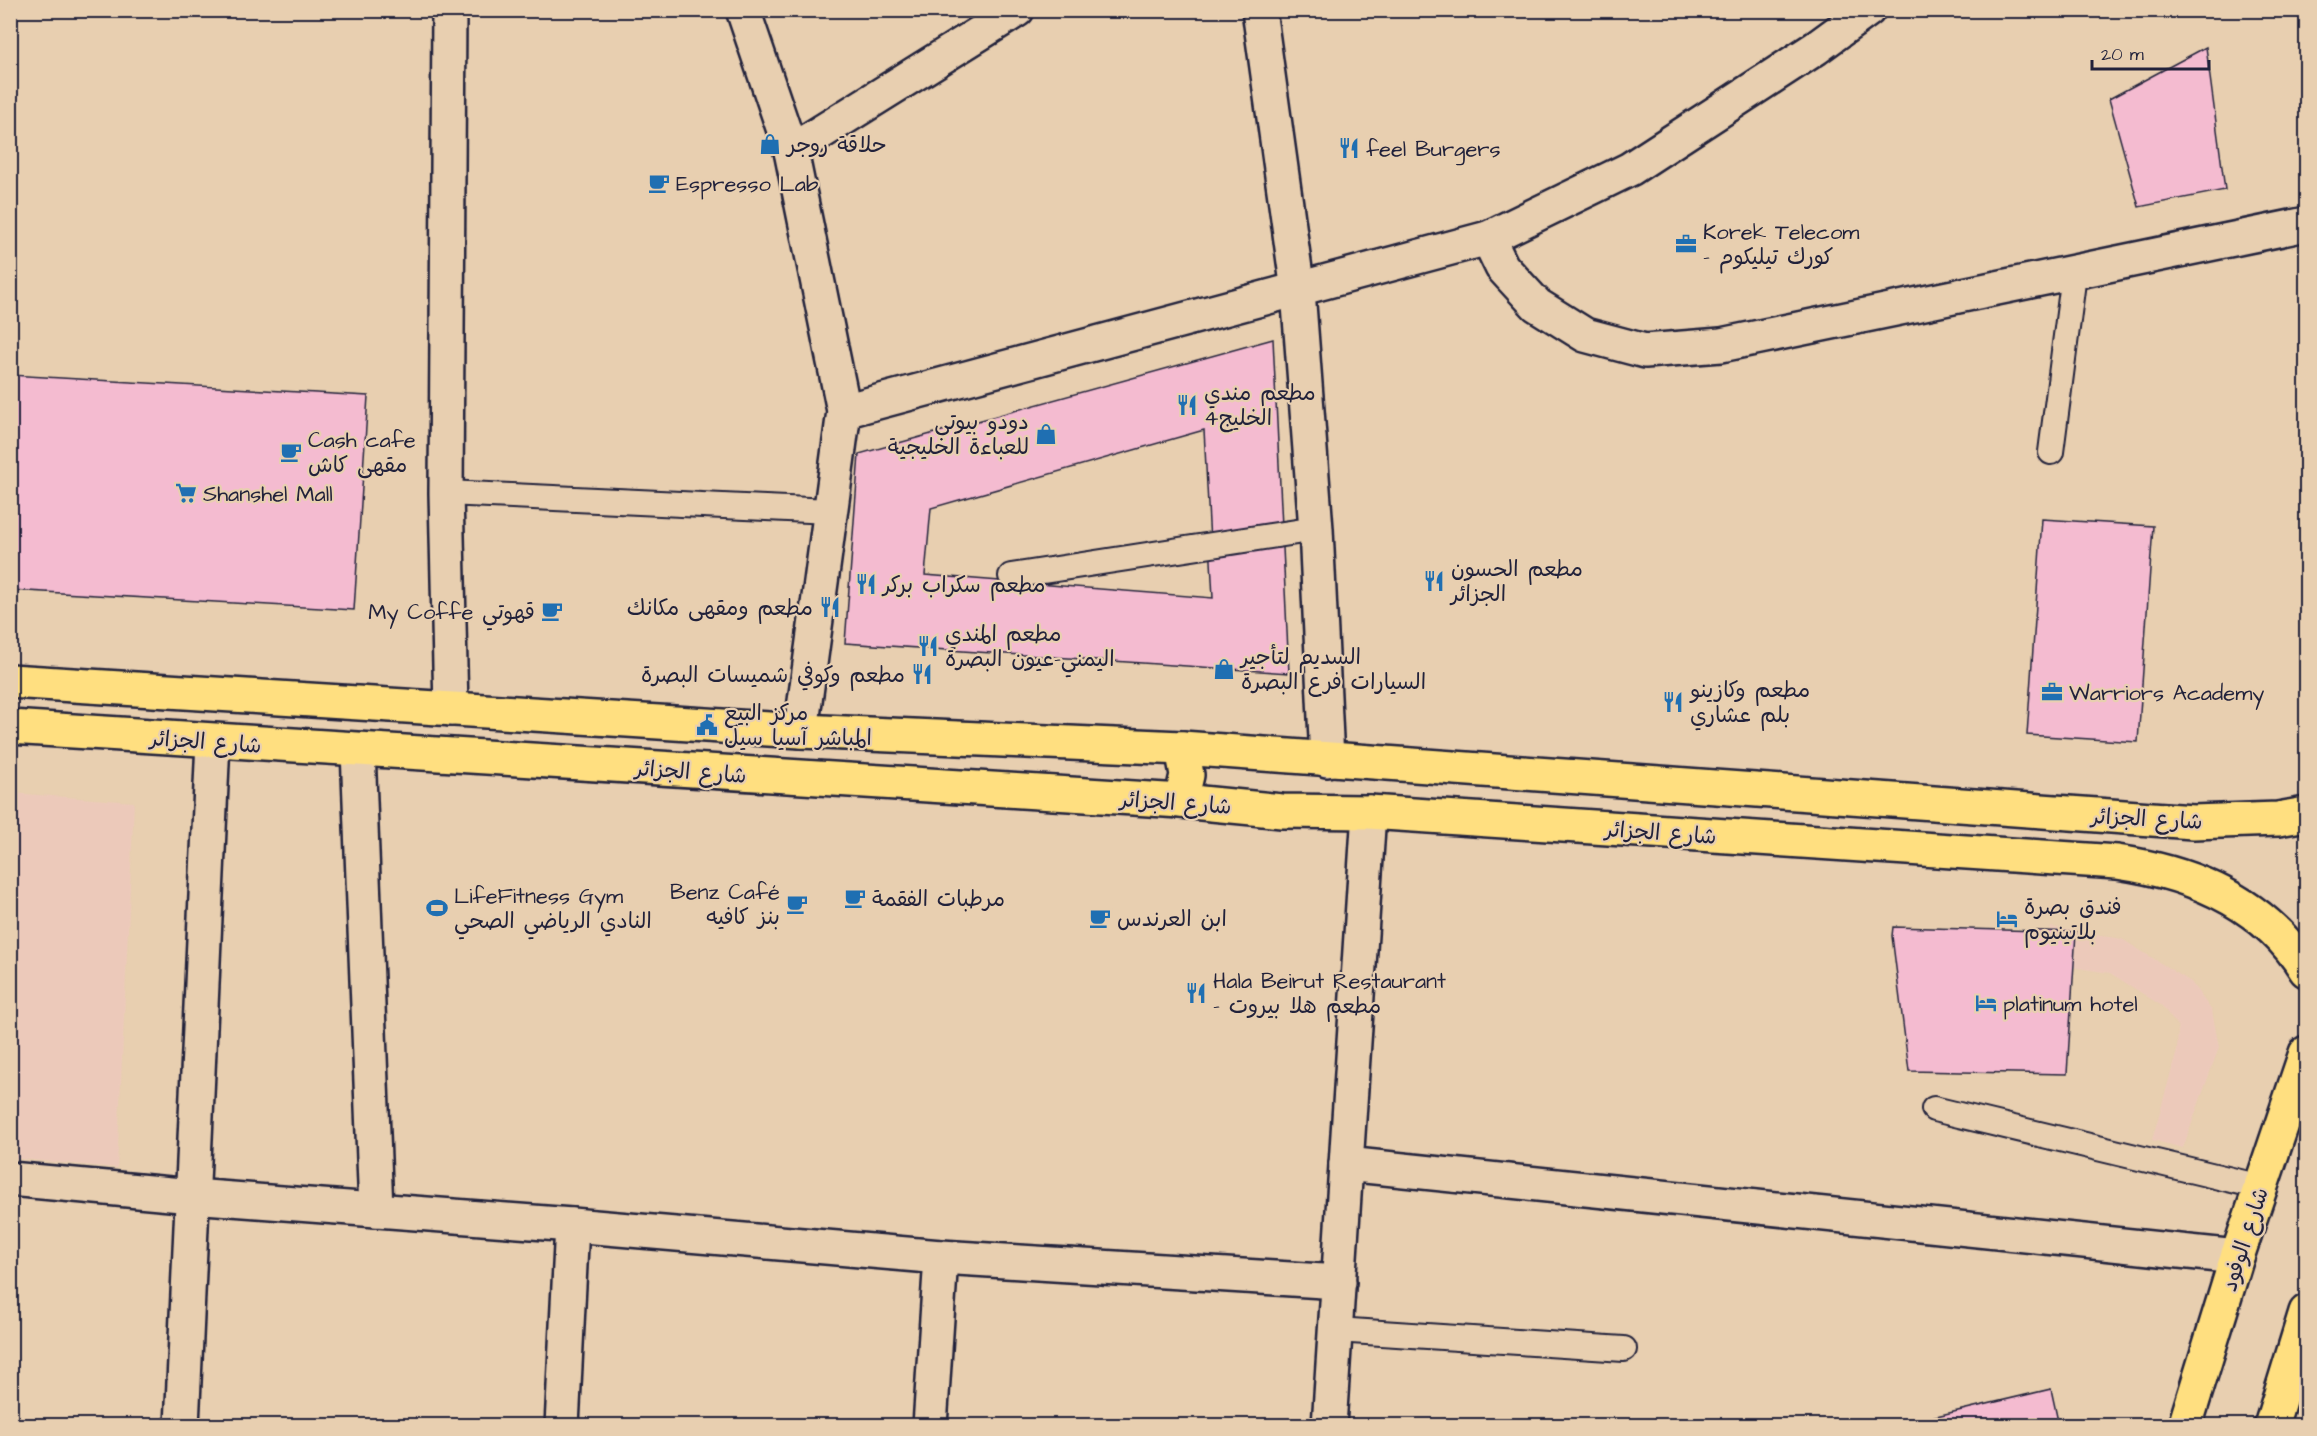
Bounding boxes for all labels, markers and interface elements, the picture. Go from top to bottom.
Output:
scale bar [2092,33,2209,71]
text: 20 m [2101,42,2144,67]
place label: حلاقة روجر [785,130,887,161]
shop icon: حلاقة روجر [758,132,782,156]
place label: feel Burgers [1366,134,1501,166]
restaurant icon: feel Burgers [1337,136,1361,160]
place label: Espresso Lab [676,169,818,200]
cafe icon: Espresso Lab [647,171,671,195]
place label: Korek Telecom - كورك تيليكوم [1703,217,1859,274]
office icon: Korek Telecom - كورك تيليكوم [1674,232,1698,256]
place label: مطعم مندي الخليج4 [1204,378,1316,434]
restaurant icon: مطعم مندي الخليج4 [1175,393,1199,417]
place label: دودو بيوتي للعباءة الخليجية [888,407,1029,463]
shop icon: دودو بيوتي للعباءة الخليجية [1034,422,1058,446]
place label: Cash cafe مقهى كاش [308,425,416,481]
cafe icon: Cash cafe مقهى كاش [279,440,303,464]
place label: Shanshel Mall [203,479,333,510]
supermarket icon: Shanshel Mall [174,481,198,505]
place label: مطعم الحسون الجزائر [1449,554,1583,610]
restaurant icon: مطعم الحسون الجزائر [1422,569,1446,593]
place label: مطعم سكراب بركر [881,570,1045,601]
restaurant icon: مطعم سكراب بركر [854,572,878,596]
place label: مطعم ومقهى مكانك [627,593,813,624]
restaurant icon: مطعم ومقهى مكانك [818,595,842,619]
place label: My Coffe قهوتي [368,597,535,631]
cafe icon: My Coffe قهوتي [540,599,564,623]
place label: مطعم المندي اليمني-عيون البصرة [945,619,1115,678]
restaurant icon: مطعم المندي اليمني-عيون البصرة [916,634,940,658]
place label: السديم لتأجير السيارات فرع البصرة [1239,642,1426,698]
shop icon: السديم لتأجير السيارات فرع البصرة [1212,657,1236,681]
place label: مطعم وكوفي شميسات البصرة [641,660,905,691]
restaurant icon: مطعم وكوفي شميسات البصرة [910,662,934,686]
place label: مطعم وكازينو بلم عشاري [1689,675,1810,731]
place label: Warriors Academy [2069,678,2264,710]
office icon: Warriors Academy [2040,680,2064,704]
restaurant icon: مطعم وكازينو بلم عشاري [1661,690,1685,714]
place label: مركز البيع المباشر آسيا سيل [724,698,872,754]
public building icon: مركز البيع المباشر آسيا سيل [695,713,719,737]
street label: شارع الجزائر [147,723,263,762]
street label: شارع الجزائر [632,753,748,792]
street label: شارع الجزائر [1117,784,1233,823]
street label: شارع الجزائر [2088,801,2203,838]
street label: شارع الجزائر [1602,814,1718,853]
place label: Benz Café بنز كافيه [670,877,780,933]
place label: LifeFitness Gym النادي الرياضي الصحي [454,881,652,940]
place label: مرطبات الفقمة [872,884,1005,915]
cafe icon: مرطبات الفقمة [843,886,867,910]
cafe icon: Benz Café بنز كافيه [785,892,809,916]
place label: فندق بصرة بلاتينيوم [2024,892,2122,948]
sports icon: LifeFitness Gym النادي الرياضي الصحي [425,896,449,920]
place label: ابن العرندس [1117,904,1227,935]
cafe icon: ابن العرندس [1088,906,1112,930]
hotel icon: فندق بصرة بلاتينيوم [1995,907,2019,931]
place label: Hala Beirut Restaurant - مطعم هلا بيروت [1213,966,1446,1022]
restaurant icon: Hala Beirut Restaurant - مطعم هلا بيروت [1184,981,1208,1005]
place label: platinum hotel [2003,989,2138,1020]
hotel icon: platinum hotel [1974,991,1998,1015]
street label: شارع الوفود [2214,1183,2277,1296]

